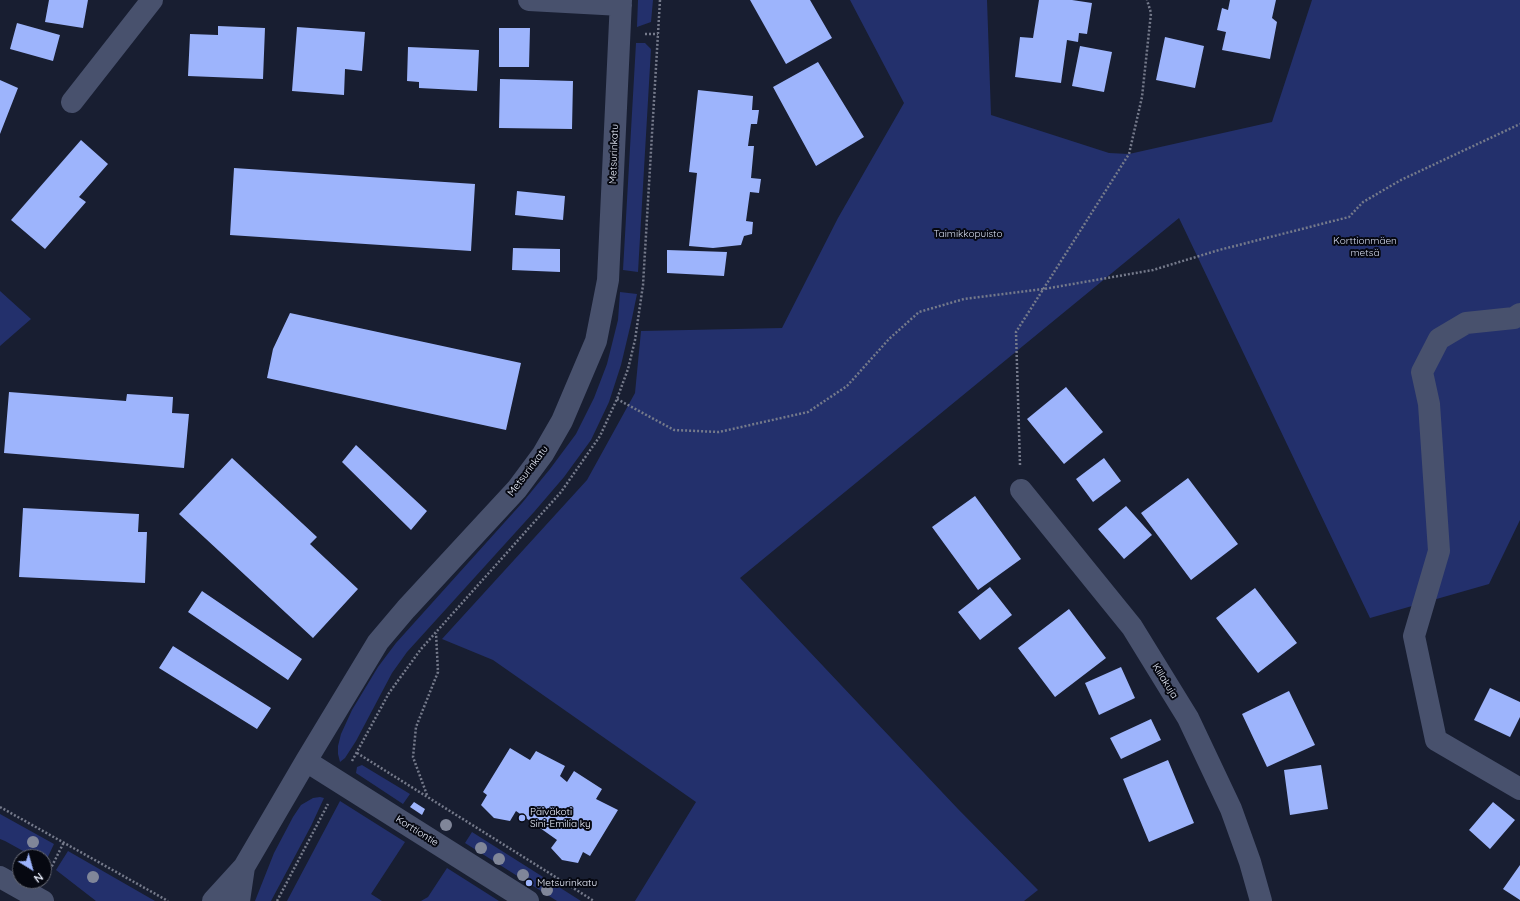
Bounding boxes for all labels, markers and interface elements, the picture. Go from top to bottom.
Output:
street label: Metsurinkatu [607,124,621,184]
park label: Taimikkopuisto [934,228,1002,240]
park label: Korttionmäen metsä [1333,235,1397,258]
street label: Metsurinkatu [505,443,551,499]
street label: Kiilakuja [1150,661,1180,701]
place label: Päiväkoti Sini-Emilia ky [530,806,591,830]
street label: Korttiontie [393,813,441,849]
marker: Päiväkoti Sini-Emilia ky [517,813,527,823]
north arrow [12,849,52,889]
text: N [31,870,46,886]
place label: Metsurinkatu [537,877,597,889]
marker: Metsurinkatu [524,878,534,888]

